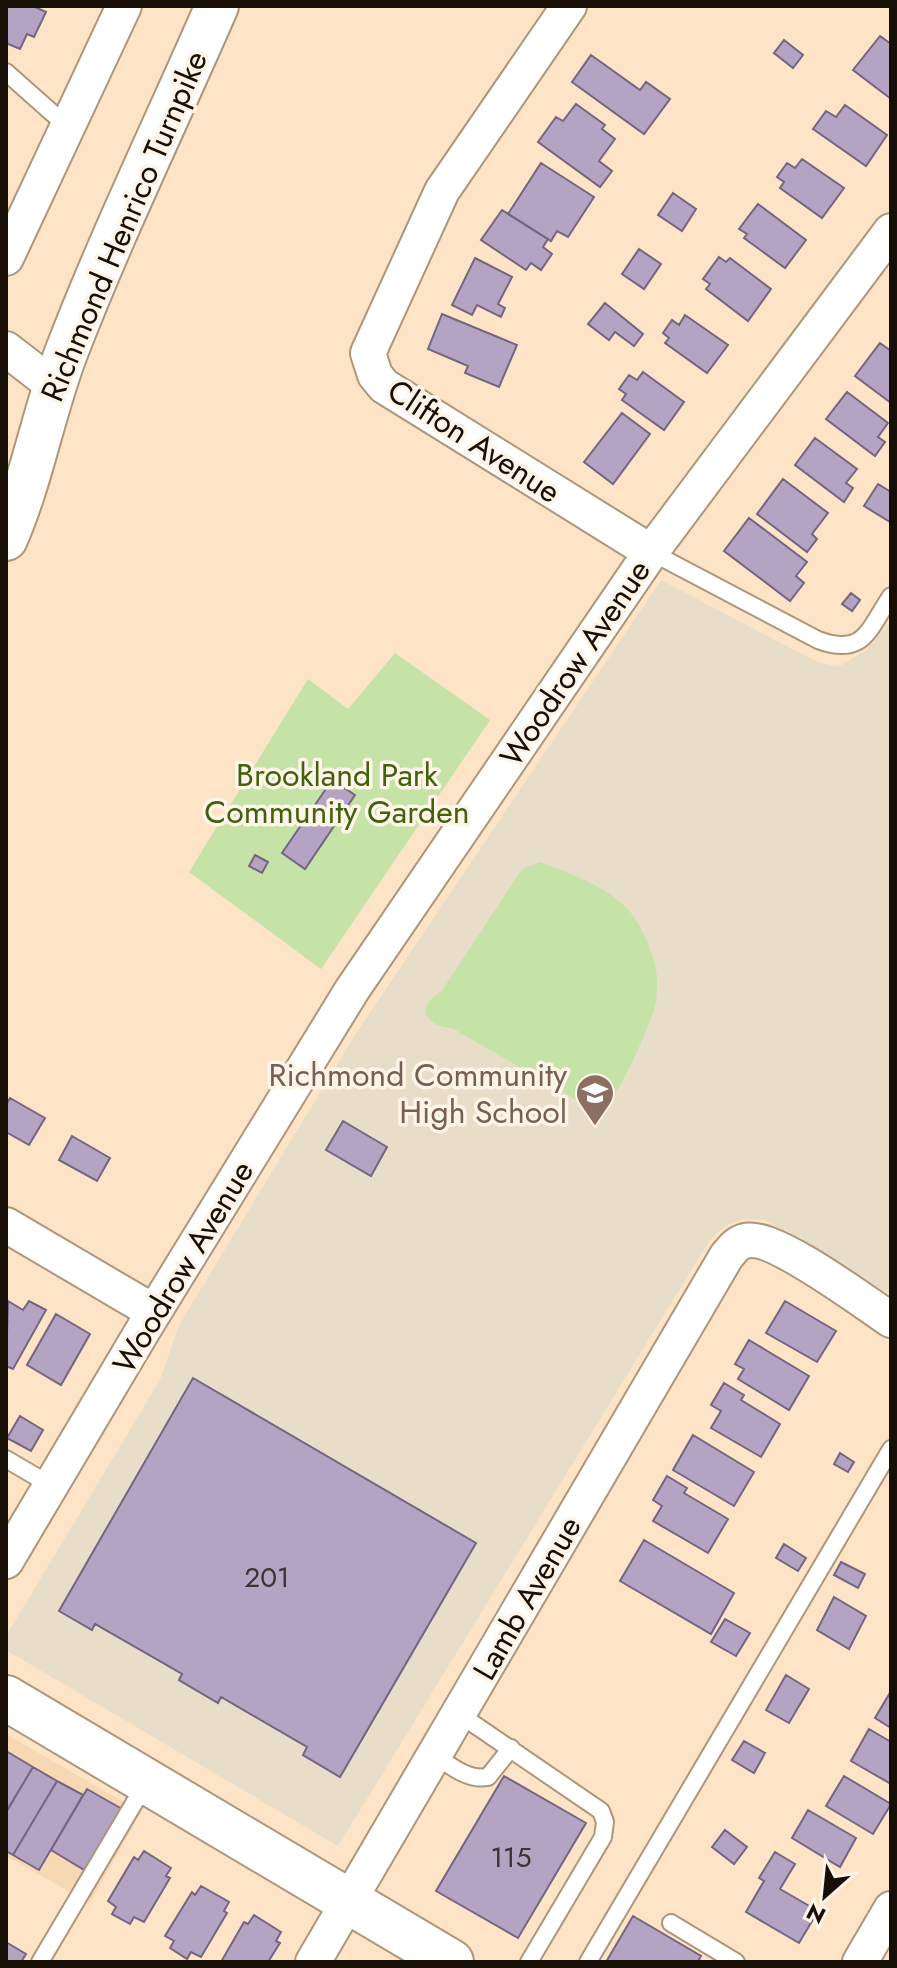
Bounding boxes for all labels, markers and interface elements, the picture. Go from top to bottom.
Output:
street label: Richmond Henrico Turnpike [29,44,219,408]
street label: Clifton Avenue [378,368,570,514]
street label: Woodrow Avenue [489,550,661,776]
park label: Brookland Park Community Garden [204,752,470,835]
place label: Richmond Community High School [269,1052,568,1135]
school or university icon: Richmond Community High School [574,1072,616,1127]
street label: Woodrow Avenue [101,1152,265,1382]
street label: Lamb Avenue [462,1508,592,1688]
house number: 201 [244,1557,290,1598]
house number: 115 [491,1837,532,1878]
north arrow [785,1856,865,1936]
text: N [801,1896,831,1932]

